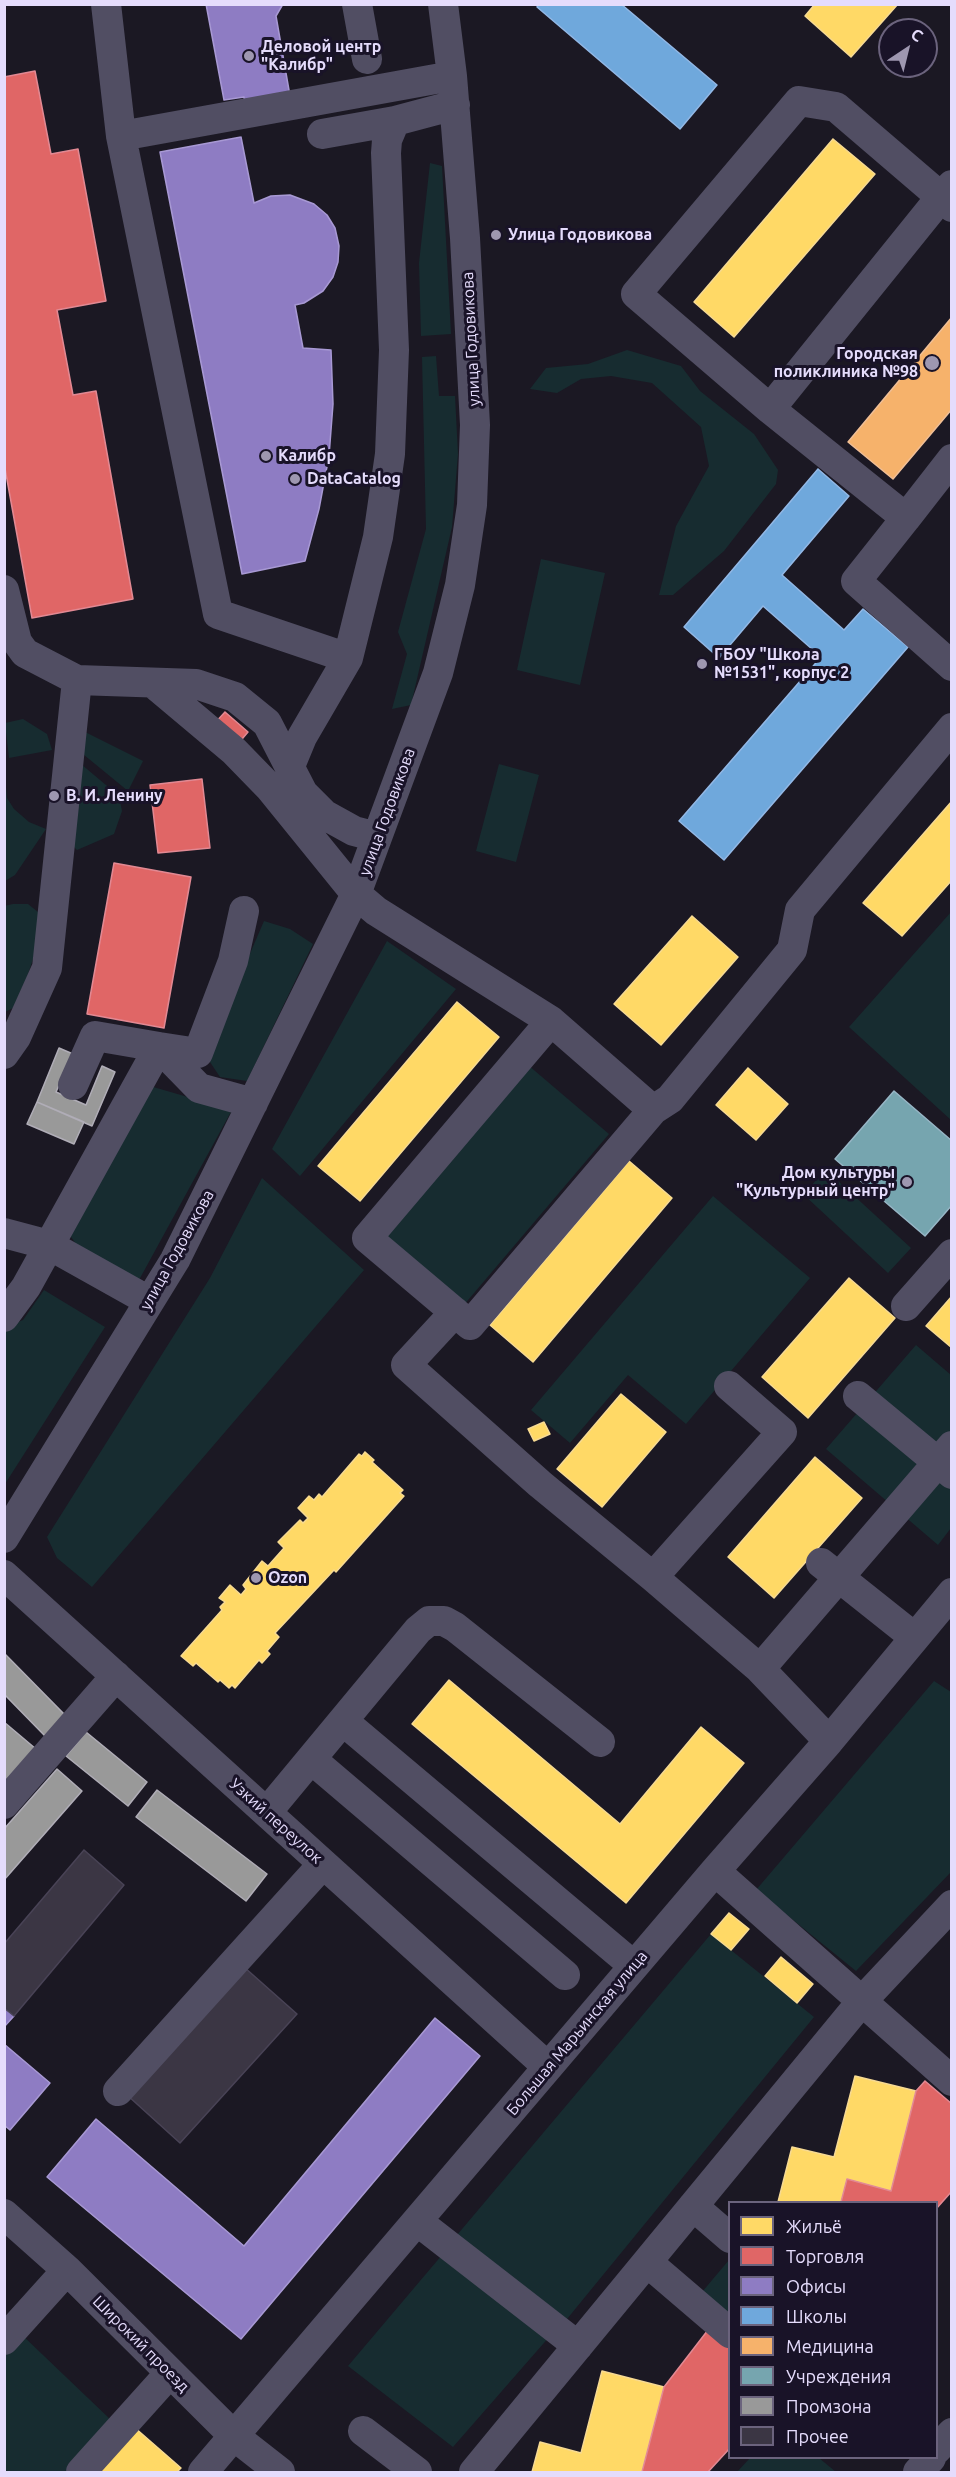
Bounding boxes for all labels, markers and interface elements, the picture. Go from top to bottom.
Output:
north arrow [878,18,938,78]
text: С [908,25,927,45]
place label: Деловой центр "Калибр" [261,37,381,75]
marker: Деловой центр "Калибр" [242,49,256,63]
place label: Улица Годовикова [508,225,652,245]
marker: Улица Годовикова [489,228,503,242]
street label: улица Годовикова [458,271,484,407]
place label: Городская поликлиника №98 [774,344,918,382]
marker: Городская поликлиника №98 [923,354,941,372]
place label: Калибр [278,446,336,466]
marker: Калибр [259,449,273,463]
place label: DataCatalog [307,469,401,489]
marker: DataCatalog [288,472,302,486]
place label: ГБОУ "Школа №1531", корпус 2 [714,645,849,683]
marker: ГБОУ "Школа №1531", корпус 2 [695,657,709,671]
street label: улица Годовикова [355,746,419,878]
place label: В. И. Ленину [66,786,163,806]
marker: В. И. Ленину [47,789,61,803]
place label: Дом культуры "Культурный центр" [736,1163,895,1201]
marker: Дом культуры "Культурный центр" [900,1175,914,1189]
street label: улица Годовикова [136,1187,218,1313]
place label: Ozon [268,1568,307,1588]
marker: Ozon [249,1571,263,1585]
street label: Узкий переулок [226,1774,326,1868]
street label: Большая Марьинская улица [503,1947,651,2119]
legend [728,2201,938,2459]
text: Жильё [786,2216,842,2236]
text: Торговля [786,2246,864,2266]
text: Офисы [786,2276,846,2296]
street label: Широкий проезд [89,2292,193,2396]
text: Школы [786,2306,847,2326]
text: Медицина [786,2336,874,2356]
text: Учреждения [786,2366,891,2386]
text: Промзона [786,2396,871,2416]
text: Прочее [786,2426,849,2446]

